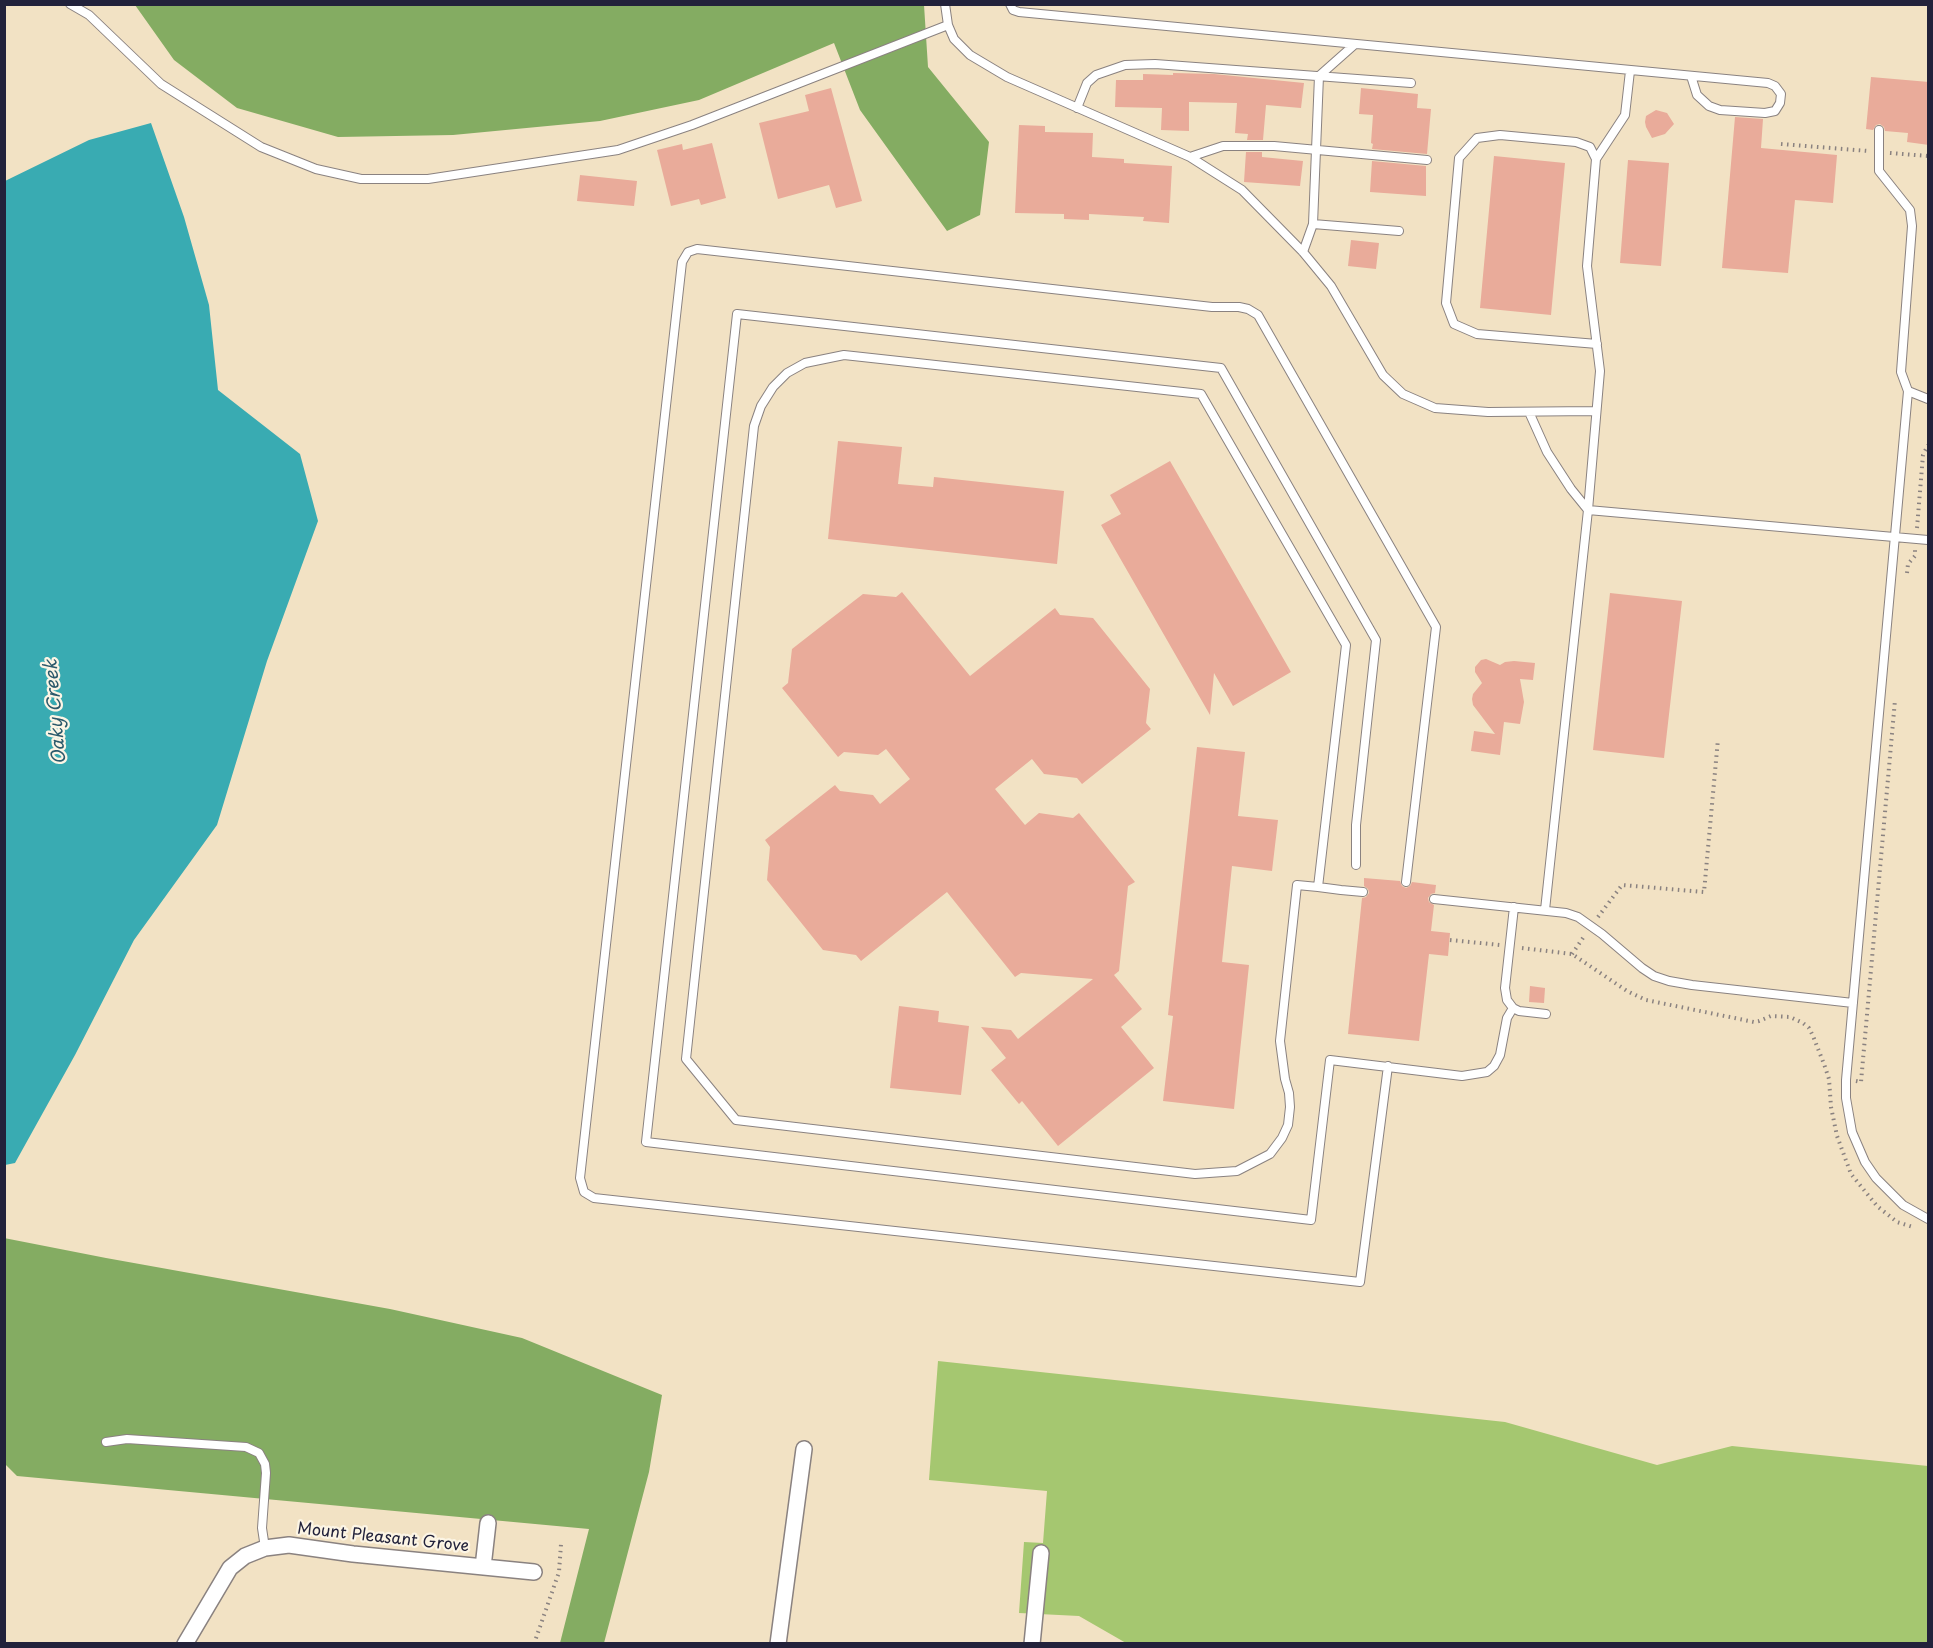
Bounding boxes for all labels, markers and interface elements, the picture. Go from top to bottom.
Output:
water label: Oaky Creek [41,659,71,765]
street label: Mount Pleasant Grove [296,1519,470,1557]

